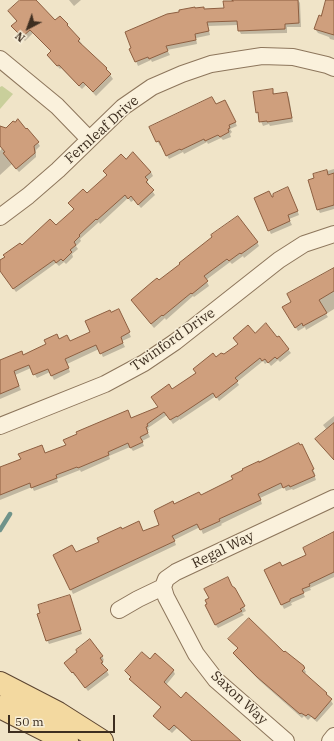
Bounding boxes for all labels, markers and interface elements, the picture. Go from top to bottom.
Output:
north arrow [8,8,48,48]
text: N [12,29,28,45]
street label: Fernleaf Drive [62,92,142,168]
street label: Twinford Drive [128,305,218,375]
street label: Regal Way [189,528,257,572]
street label: Saxon Way [207,668,271,728]
scale bar [10,707,117,733]
text: 50 m [15,714,44,729]

